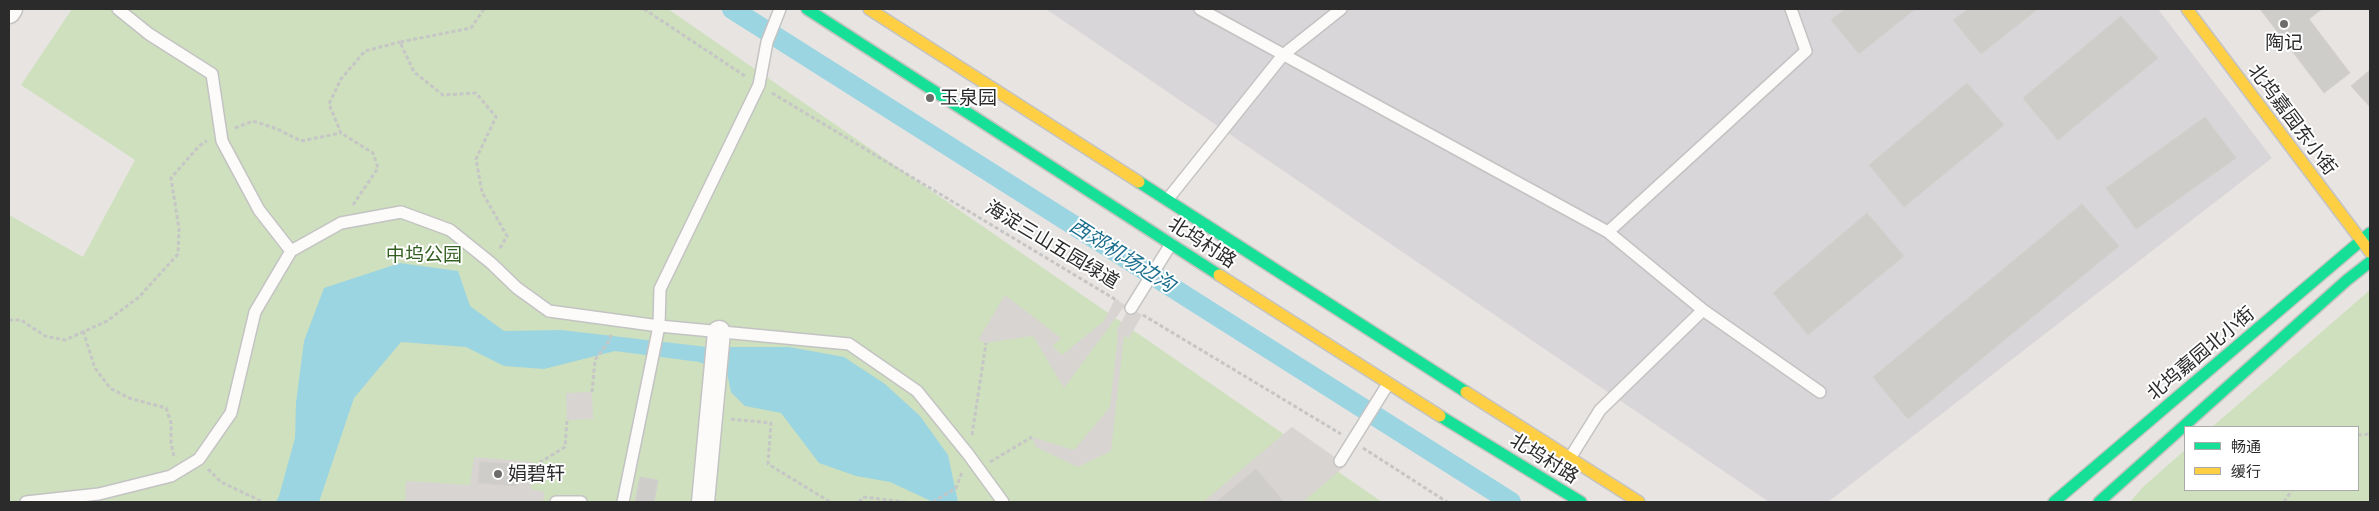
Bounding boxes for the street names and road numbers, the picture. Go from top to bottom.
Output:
street label: 北坞嘉园东小街 [2243,60,2341,180]
street label: 海淀三山五园绿道 [981,196,1123,294]
street label: 北坞村路 [1164,213,1240,273]
street label: 北坞嘉园北小街 [2143,303,2259,405]
street label: 北坞村路 [1506,429,1582,489]

